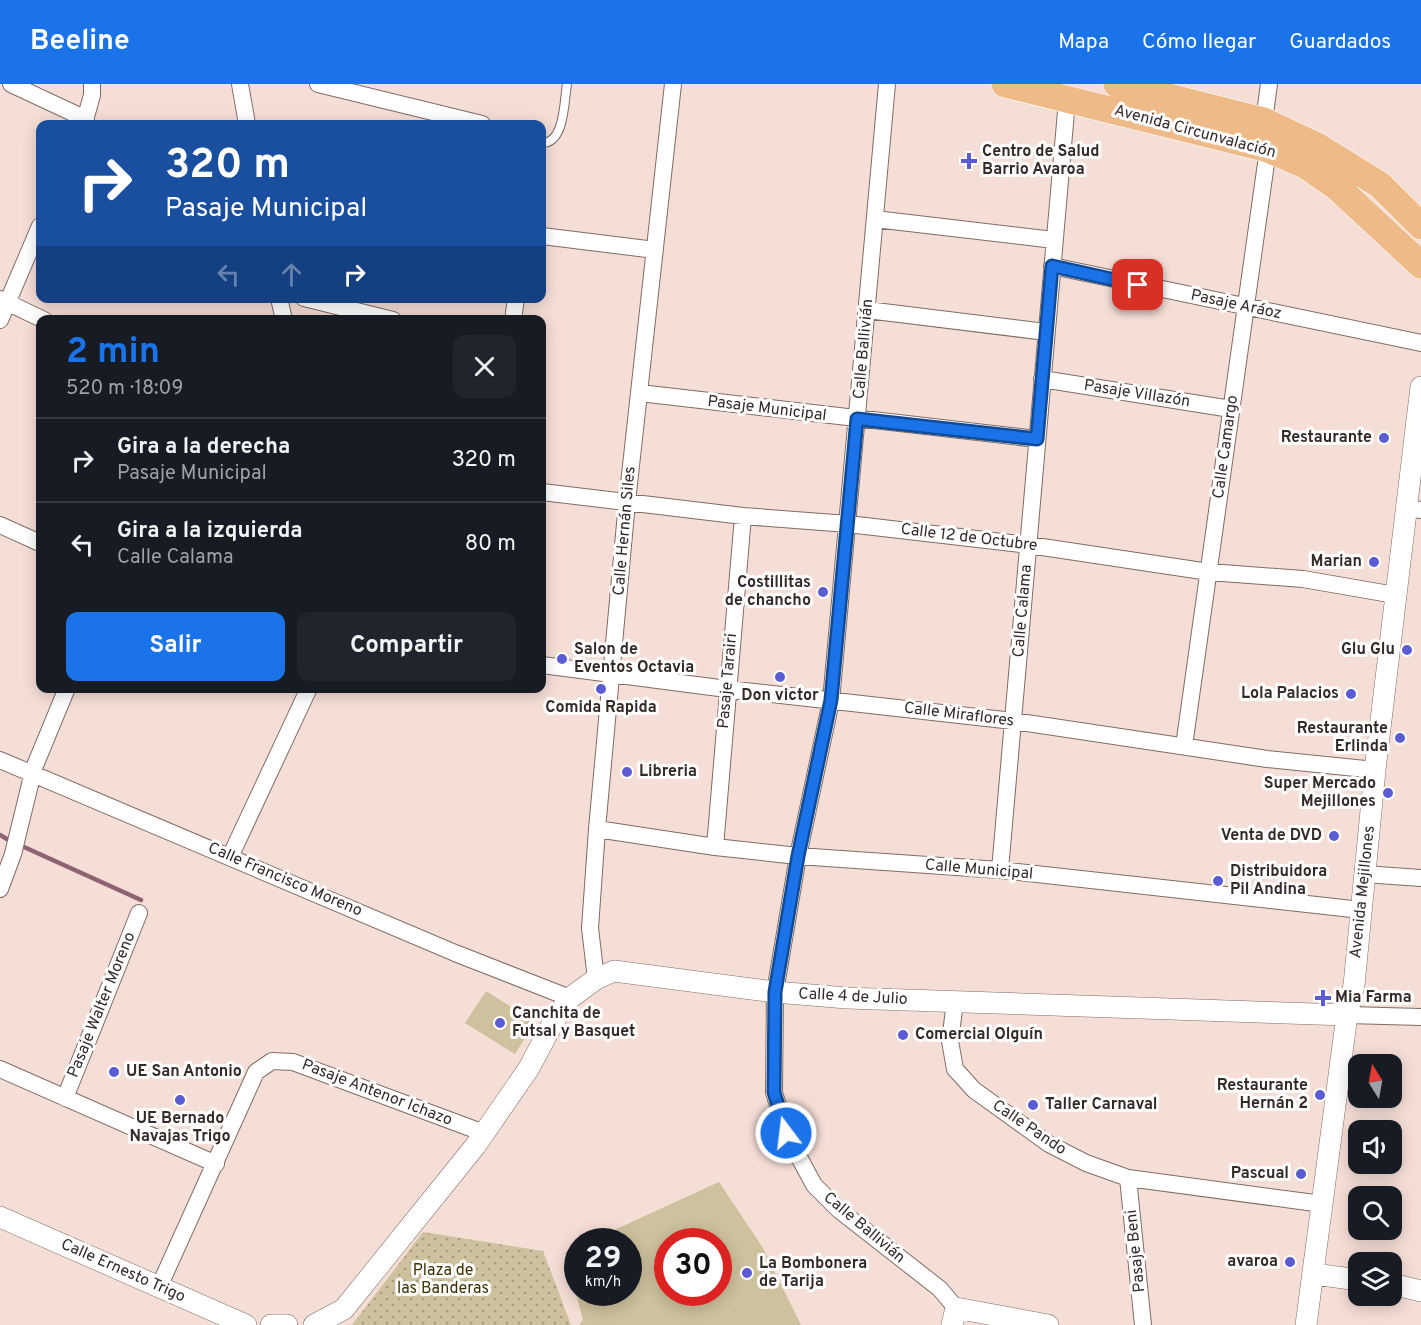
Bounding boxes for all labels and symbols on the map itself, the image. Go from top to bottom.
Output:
street label: Avenida Circunvalación [1112,101,1278,163]
place label: Centro de Salud Barrio Avaroa [982,142,1099,180]
marker: Centro de Salud Barrio Avaroa [960,152,978,170]
pin [1112,259,1163,310]
street label: Pasaje Aráoz [1189,286,1283,324]
street label: Calle Ballivián [850,298,878,400]
street label: Pasaje Villazón [1082,376,1192,412]
street label: Pasaje Municipal [706,392,828,426]
street label: Calle Camargo [1209,394,1243,500]
place label: Restaurante [1281,428,1372,448]
marker: Restaurante [1377,431,1391,445]
street label: Calle Hernán Siles [609,466,641,596]
street label: Calle 12 de Octubre [899,520,1039,556]
place label: Marian [1310,552,1362,572]
marker: Marian [1367,555,1381,569]
street label: Calle Calama [1009,564,1037,658]
place label: Costillitas de chancho [725,573,811,611]
marker: Costillitas de chancho [816,585,830,599]
street label: Pasaje Tarairi [714,632,742,730]
place label: Salon de Eventos Octavia [574,640,694,678]
place label: Glu Glu [1341,640,1395,660]
marker: Glu Glu [1400,643,1414,657]
marker: Salon de Eventos Octavia [555,652,569,666]
marker: Don victor [773,670,787,684]
marker: Comida Rapida [594,682,608,696]
place label: Lola Palacios [1241,684,1339,704]
place label: Don victor [741,686,819,706]
marker: Lola Palacios [1344,687,1358,701]
place label: Comida Rapida [545,698,657,718]
street label: Calle Miraflores [903,698,1015,732]
place label: Restaurante Erlinda [1297,719,1388,757]
marker: Restaurante Erlinda [1393,731,1407,745]
place label: Libreria [639,762,697,782]
marker: Libreria [620,765,634,779]
place label: Super Mercado Mejillones [1264,774,1376,812]
marker: Super Mercado Mejillones [1381,786,1395,800]
street label: Avenida Mejillones [1346,825,1380,959]
place label: Venta de DVD [1221,826,1322,846]
marker: Venta de DVD [1327,829,1341,843]
street label: Calle Francisco Moreno [205,838,365,922]
street label: Calle Municipal [924,855,1034,885]
place label: Distribuidora Pil Andina [1230,862,1327,900]
marker: Distribuidora Pil Andina [1211,874,1225,888]
street label: Pasaje Walter Moreno [64,929,140,1081]
street label: Calle 4 de Julio [798,984,908,1010]
place label: Mia Farma [1335,988,1412,1008]
marker: Mia Farma [1316,991,1330,1005]
place label: Canchita de Futsal y Basquet [512,1004,635,1042]
marker: Canchita de Futsal y Basquet [493,1016,507,1030]
place label: Comercial Olguín [915,1025,1043,1045]
marker: Comercial Olguín [896,1028,910,1042]
north arrow [1348,1054,1402,1108]
street label: Pasaje Antenor Ichazo [299,1055,455,1131]
place label: UE San Antonio [126,1062,242,1082]
marker: UE San Antonio [107,1065,121,1079]
place label: Restaurante Hernán 2 [1217,1076,1308,1114]
marker: Restaurante Hernán 2 [1313,1088,1327,1102]
marker: UE Bernado Navajas Trigo [173,1093,187,1107]
place label: Taller Carnaval [1045,1095,1158,1115]
street label: Calle Pando [988,1096,1070,1160]
marker: Taller Carnaval [1026,1098,1040,1112]
position arrow [754,1101,818,1165]
place label: UE Bernado Navajas Trigo [130,1109,230,1147]
place label: Pascual [1231,1164,1289,1184]
marker: Pascual [1294,1167,1308,1181]
street label: Calle Ballivián [819,1188,909,1268]
street label: Pasaje Beni [1122,1209,1150,1293]
speed limit sign: 30 [654,1228,732,1306]
street label: Calle Ernesto Trigo [58,1235,188,1307]
place label: avaroa [1227,1252,1278,1272]
place label: La Bombonera de Tarija [759,1254,867,1292]
marker: avaroa [1283,1255,1297,1269]
park label: Plaza de las Banderas [397,1261,489,1299]
marker: La Bombonera de Tarija [740,1266,754,1280]

